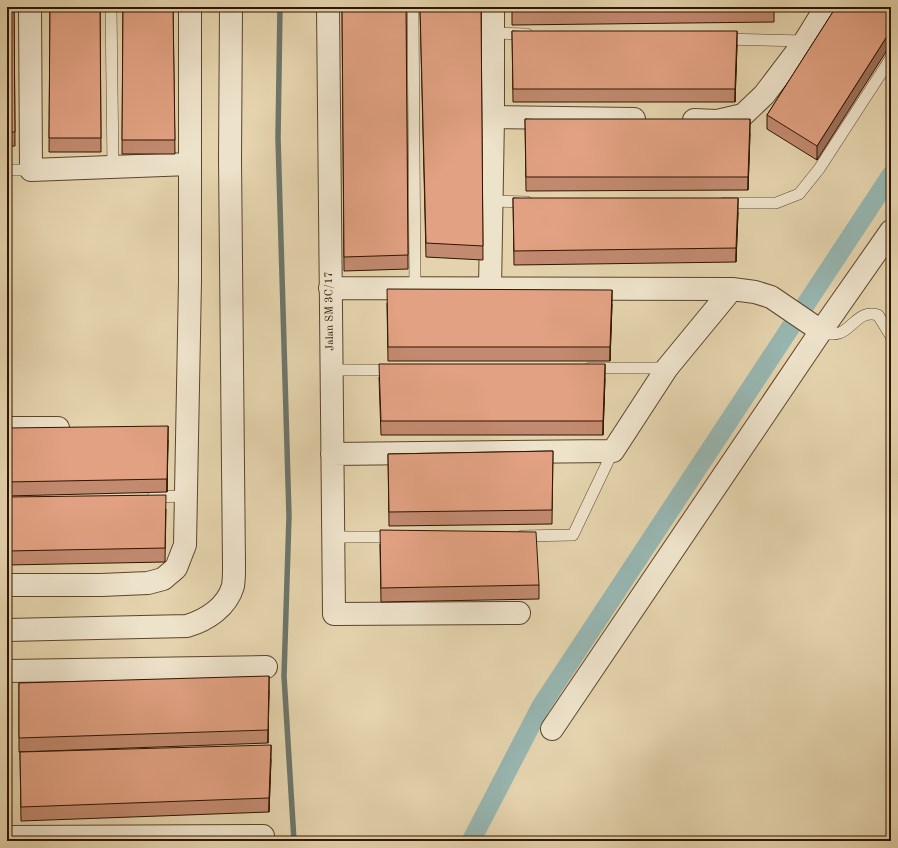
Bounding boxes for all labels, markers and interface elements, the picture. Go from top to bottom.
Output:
street label: Jalan SM 3C/17 [324,271,336,351]

